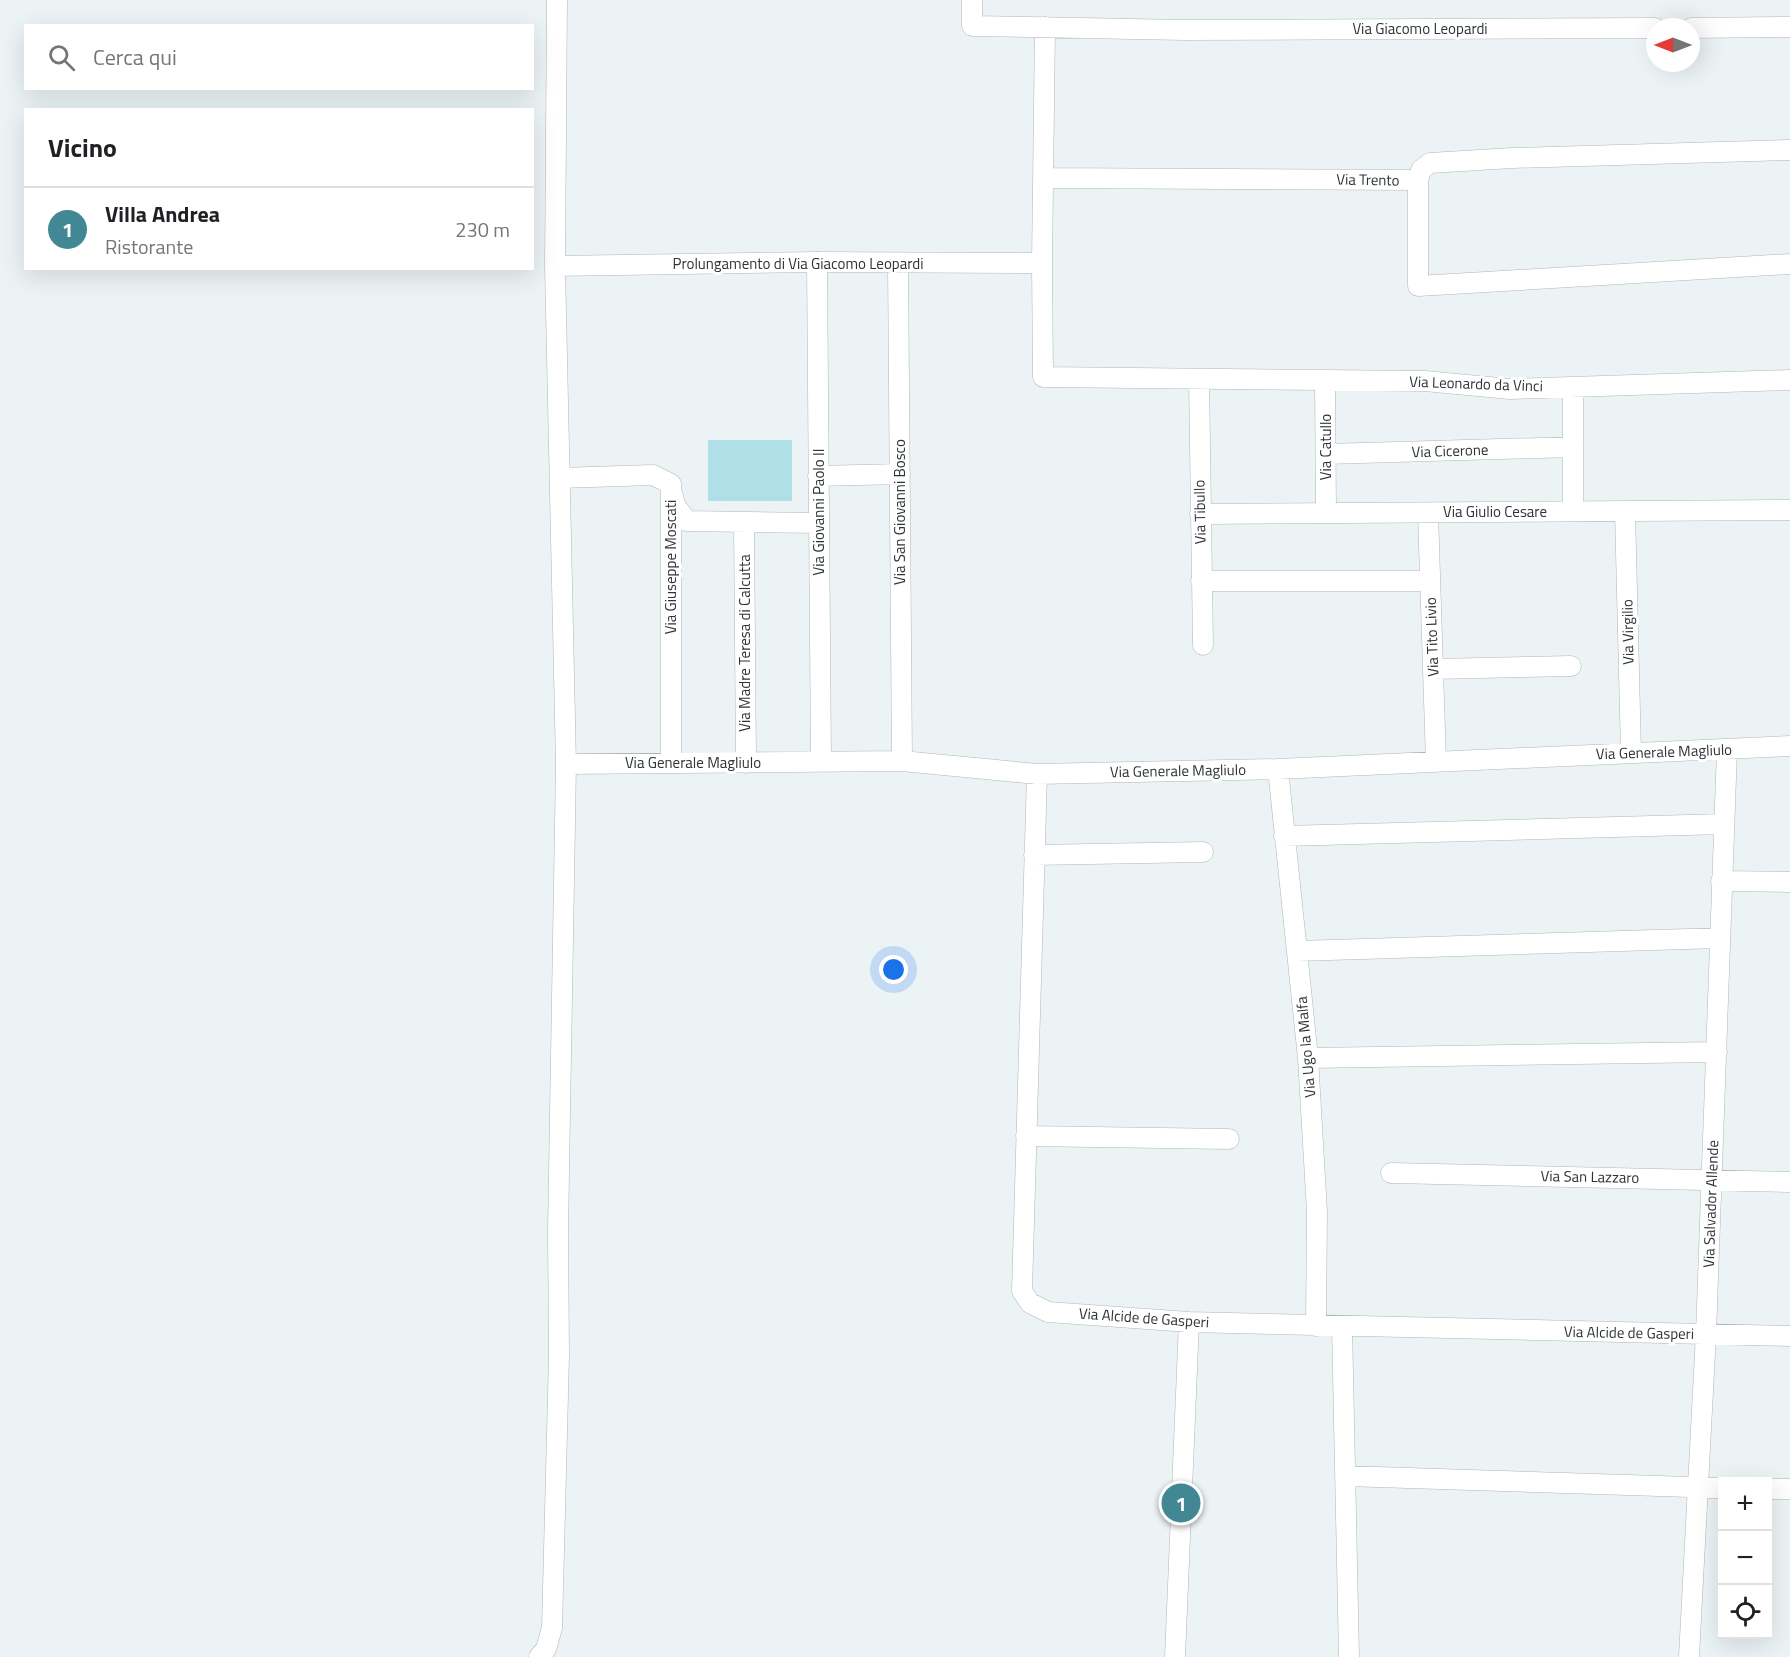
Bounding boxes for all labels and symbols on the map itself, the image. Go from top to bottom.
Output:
street label: Via Giacomo Leopardi [1352,17,1488,40]
north arrow [1646,18,1700,72]
street label: Via Trento [1336,167,1400,192]
street label: Prolungamento di Via Giacomo Leopardi [673,252,923,275]
street label: Via Leonardo da Vinci [1409,370,1543,397]
street label: Via Catullo [1314,414,1337,480]
street label: Via Cicerone [1411,438,1489,463]
street label: Via San Giovanni Bosco [888,439,911,585]
street label: Via Giovanni Paolo II [807,449,830,575]
street label: Via Tibullo [1187,479,1212,545]
street label: Via Giuseppe Moscati [659,500,682,634]
street label: Via Giulio Cesare [1443,500,1547,523]
street label: Via Madre Teresa di Calcutta [733,554,756,732]
street label: Via Tito Livio [1419,597,1444,677]
street label: Via Virgilio [1615,599,1640,665]
street label: Via Generale Magliulo [1595,738,1733,765]
street label: Via Generale Magliulo [625,751,761,774]
street label: Via Generale Magliulo [1110,758,1246,783]
your location [879,955,908,984]
street label: Via Ugo la Malfa [1290,995,1321,1099]
street label: Via Salvador Allende [1697,1140,1724,1268]
street label: Via San Lazzaro [1540,1164,1640,1189]
street label: Via Alcide de Gasperi [1078,1301,1210,1334]
street label: Via Alcide de Gasperi [1564,1320,1694,1345]
pin: 1 [1162,1480,1200,1526]

